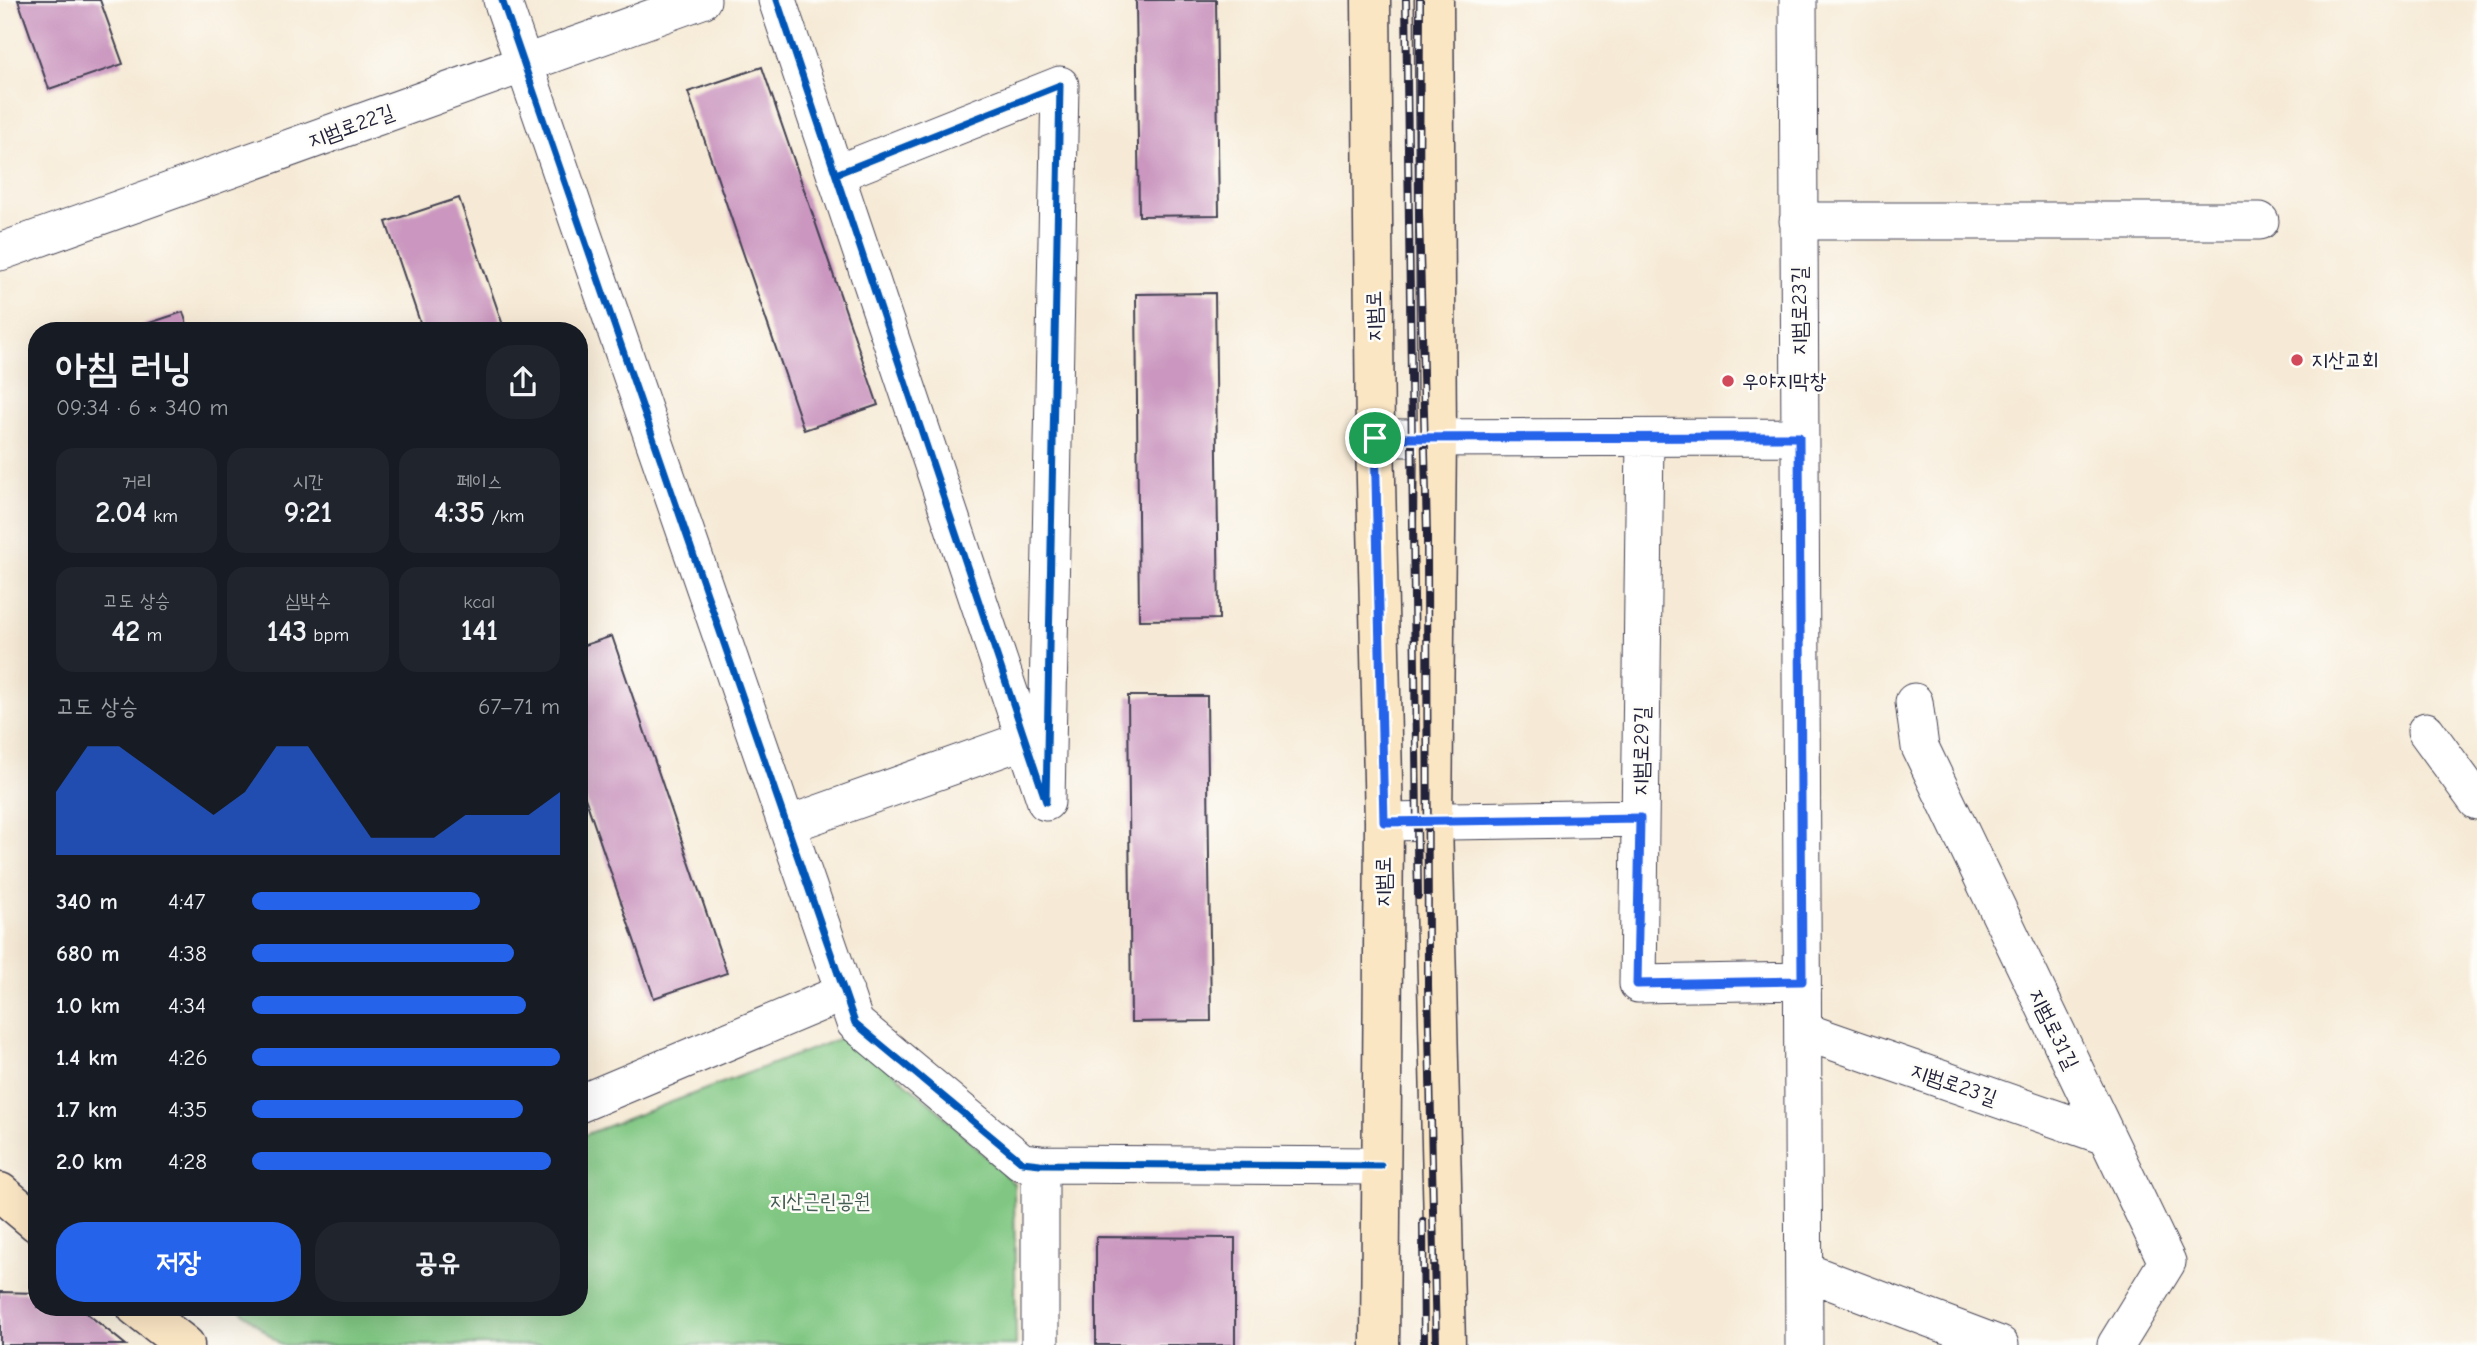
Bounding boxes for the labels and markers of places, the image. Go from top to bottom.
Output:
place label: 지산교회 [2311,348,2379,372]
marker: 지산교회 [2289,352,2305,368]
place label: 우야지막창 [1742,369,1827,393]
marker: 우야지막창 [1720,373,1736,389]
pin [1345,408,1405,468]

